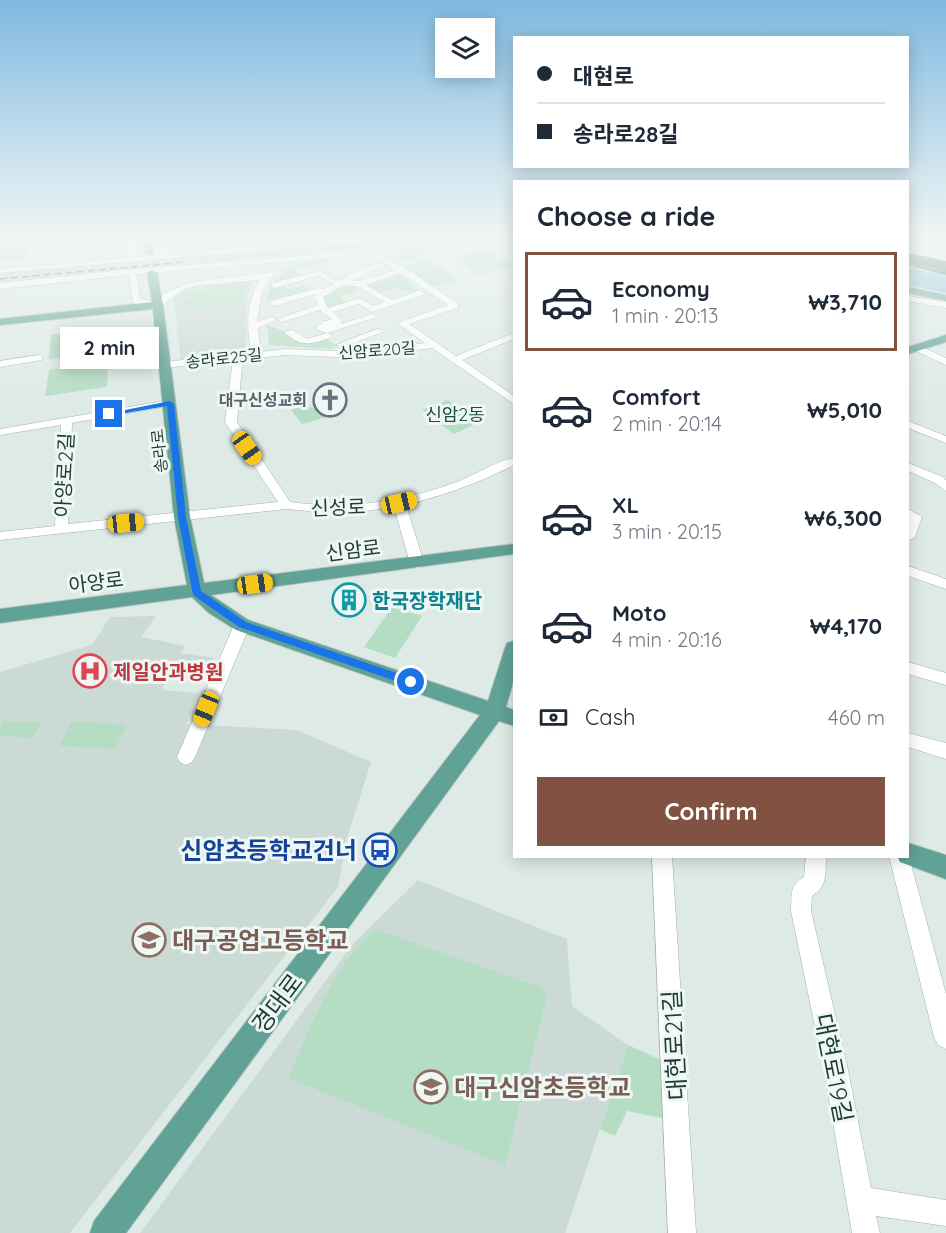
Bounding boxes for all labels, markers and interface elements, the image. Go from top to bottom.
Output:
map controls [435,18,495,78]
button: layers [435,18,495,78]
text: 대현로 [573,62,634,90]
text: 송라로28길 [573,120,679,148]
text: Choose a ride [537,199,715,233]
icon: car [540,275,594,329]
text: Economy [612,275,710,303]
text: ₩3,710 [808,288,882,316]
text: 1 min · 20:13 [612,303,718,328]
callout: 2 min [60,327,158,369]
text: 2 min [83,335,136,360]
street label: 신암로20길 [338,337,416,363]
street label: 송라로25길 [185,344,263,372]
church icon: 대구신성교회 [312,382,348,418]
icon: car [540,383,594,437]
text: Comfort [612,383,701,411]
place label: 대구신성교회 [219,390,307,410]
text: ₩5,010 [807,396,882,424]
route end [95,400,122,427]
district label: 신암2동 [425,403,485,426]
text: 2 min · 20:14 [612,411,722,436]
street label: 송라로 [147,428,171,474]
car [229,428,265,468]
street label: 아양로2길 [49,432,79,518]
car [379,490,419,516]
icon: car [540,491,594,545]
text: XL [612,491,639,519]
street label: 신성로 [310,494,366,520]
text: ₩6,300 [804,504,882,532]
car [107,512,145,534]
text: 3 min · 20:15 [612,519,722,544]
street label: 신암로 [324,534,382,566]
street label: 아양로 [67,566,125,598]
car [236,573,274,595]
building icon: 한국장학재단 [331,582,367,618]
place label: 한국장학재단 [372,588,482,613]
icon: car [540,599,594,653]
text: Moto [612,599,666,627]
text: ₩4,170 [810,612,882,640]
text: 4 min · 20:16 [612,627,722,652]
hospital icon: 제일안과병원 [72,653,108,689]
place label: 제일안과병원 [113,659,223,684]
route start [397,668,424,695]
car [191,689,221,729]
icon: cash [537,701,570,734]
text: Cash [585,703,636,731]
text: 460 m [828,705,885,730]
button: Confirm [537,777,885,846]
bus stop icon: 신암초등학교건너 [362,832,398,868]
place label: 신암초등학교건너 [180,835,357,865]
school or university icon: 대구공업고등학교 [131,922,167,958]
place label: 대구공업고등학교 [172,925,349,955]
street label: 경대로 [245,968,309,1038]
street label: 대현로21길 [656,989,692,1101]
street label: 대현로19길 [809,1011,859,1125]
school or university icon: 대구신암초등학교 [413,1069,449,1105]
place label: 대구신암초등학교 [454,1072,631,1102]

